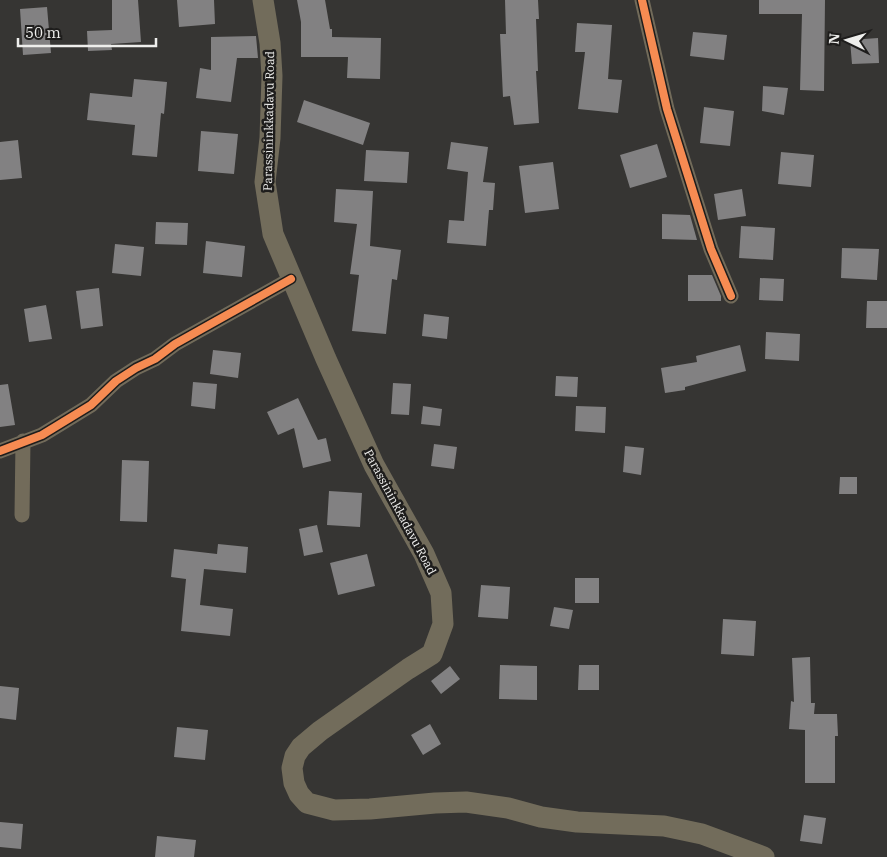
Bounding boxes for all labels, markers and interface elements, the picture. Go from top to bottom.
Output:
scale bar [18,15,155,47]
north arrow [822,15,872,65]
text: 50 m [25,23,61,42]
text: N [825,33,843,45]
street label: Parassininkkadavu Road [260,51,277,191]
street label: Parassininkkadavu Road [361,447,440,577]

